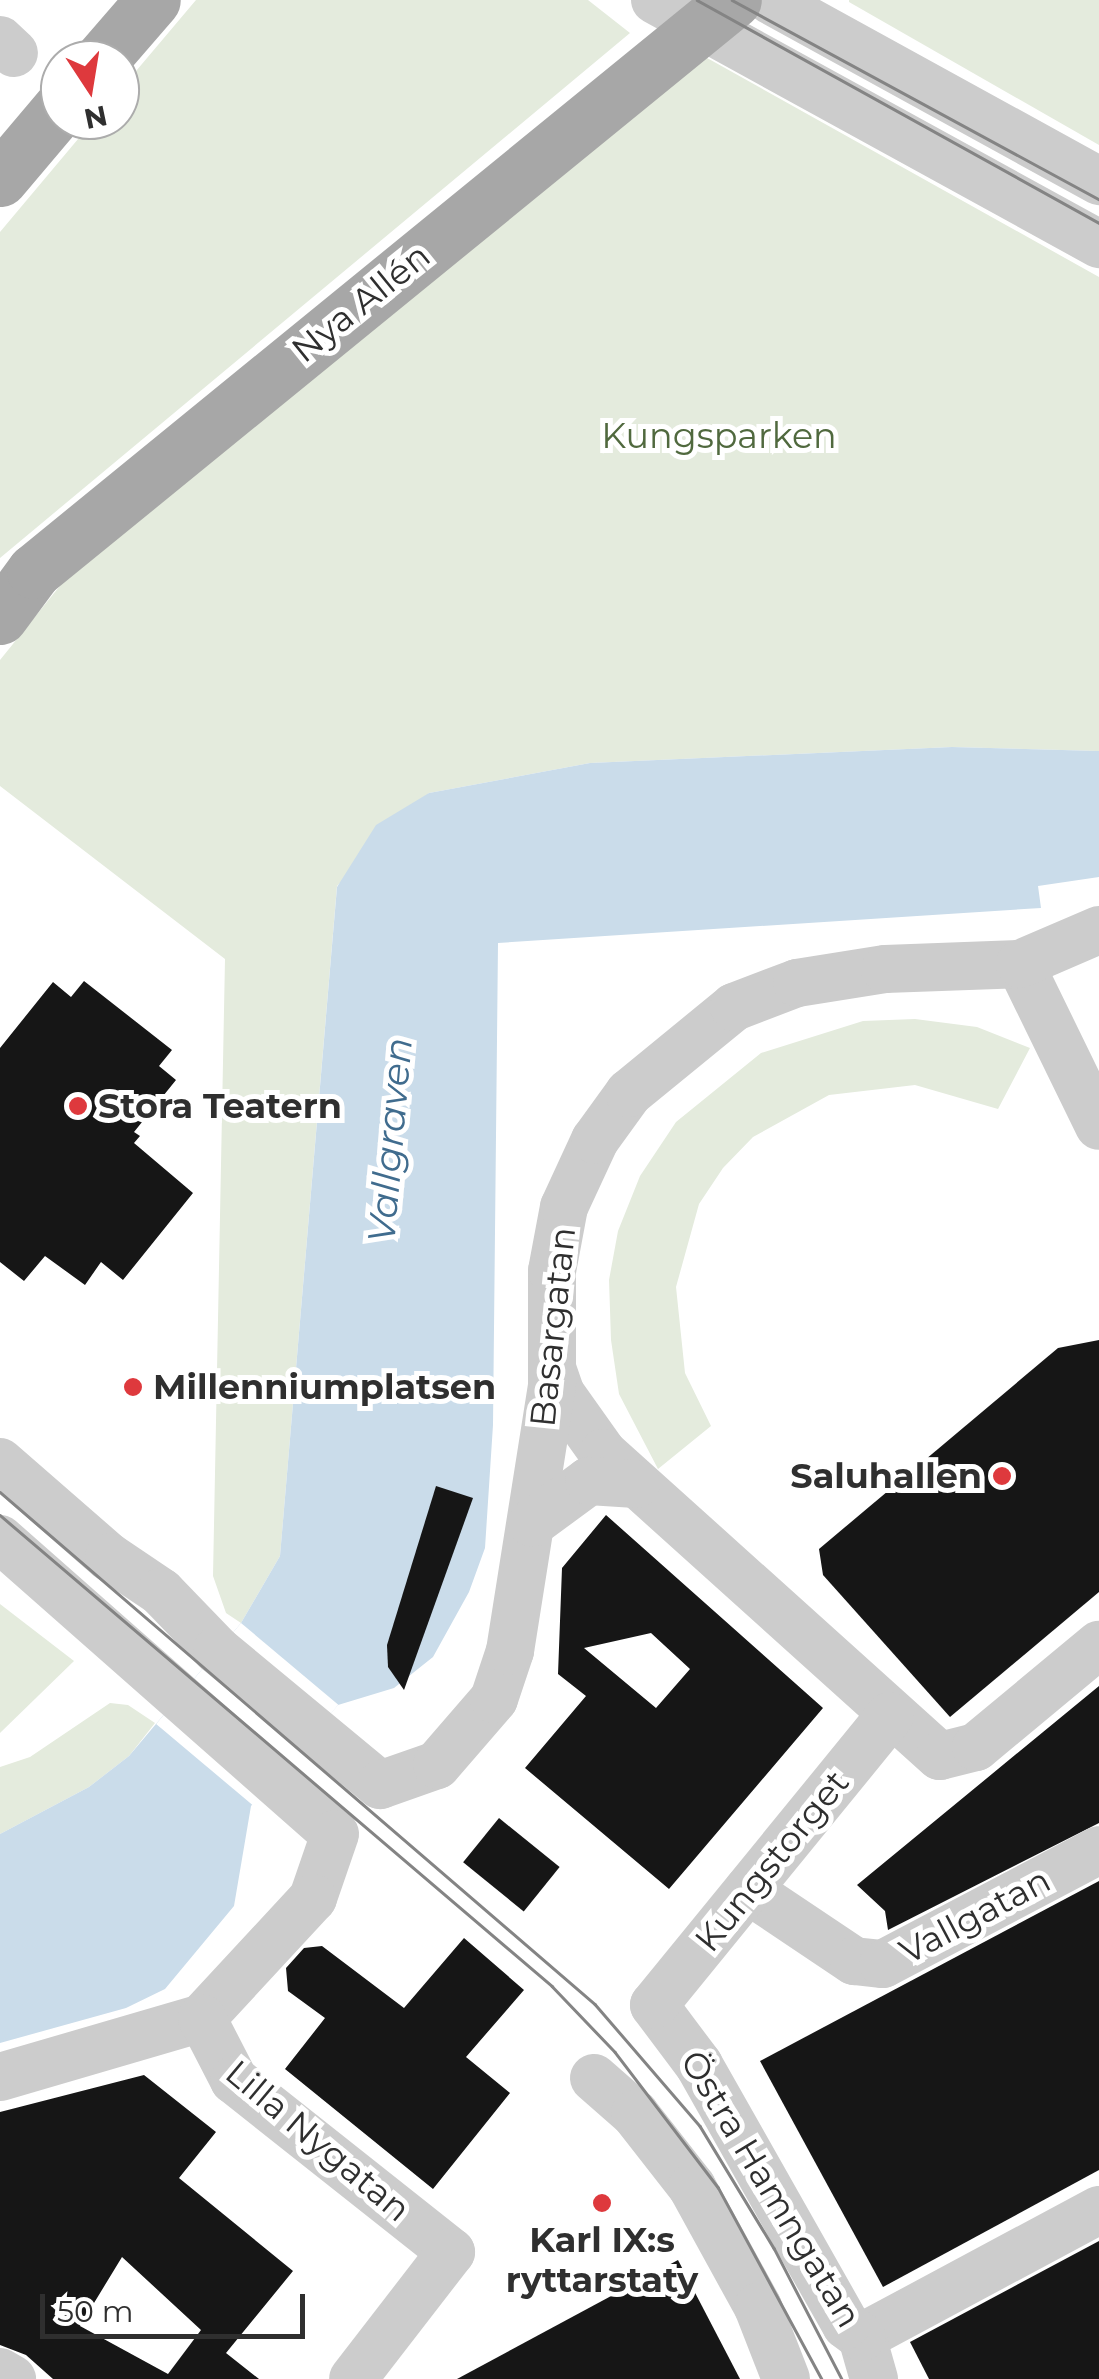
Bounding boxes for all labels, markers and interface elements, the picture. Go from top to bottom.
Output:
north arrow [40,40,140,140]
text: N [81,98,110,136]
street label: Nya Allén [284,235,438,371]
park label: Kungsparken [601,415,837,457]
water label: Vallgraven [358,1035,422,1245]
place label: Stora Teatern [98,1085,342,1127]
marker: Stora Teatern [67,1095,89,1117]
street label: Basargatan [522,1225,584,1429]
place label: Millenniumplatsen [153,1366,496,1408]
marker: Millenniumplatsen [122,1376,144,1398]
place label: Saluhallen [790,1455,982,1497]
marker: Saluhallen [991,1465,1013,1487]
street label: Kungstorget [686,1762,858,1960]
street label: Vallgatan [893,1859,1057,1973]
street label: Östra Hamngatan [672,2043,870,2335]
street label: Lilla Nygatan [217,2052,419,2230]
marker: Karl IX:s ryttarstaty [591,2192,613,2214]
place label: Karl IX:s ryttarstaty [506,2219,698,2301]
scale bar [45,2274,310,2336]
text: 50 m [57,2293,134,2330]

